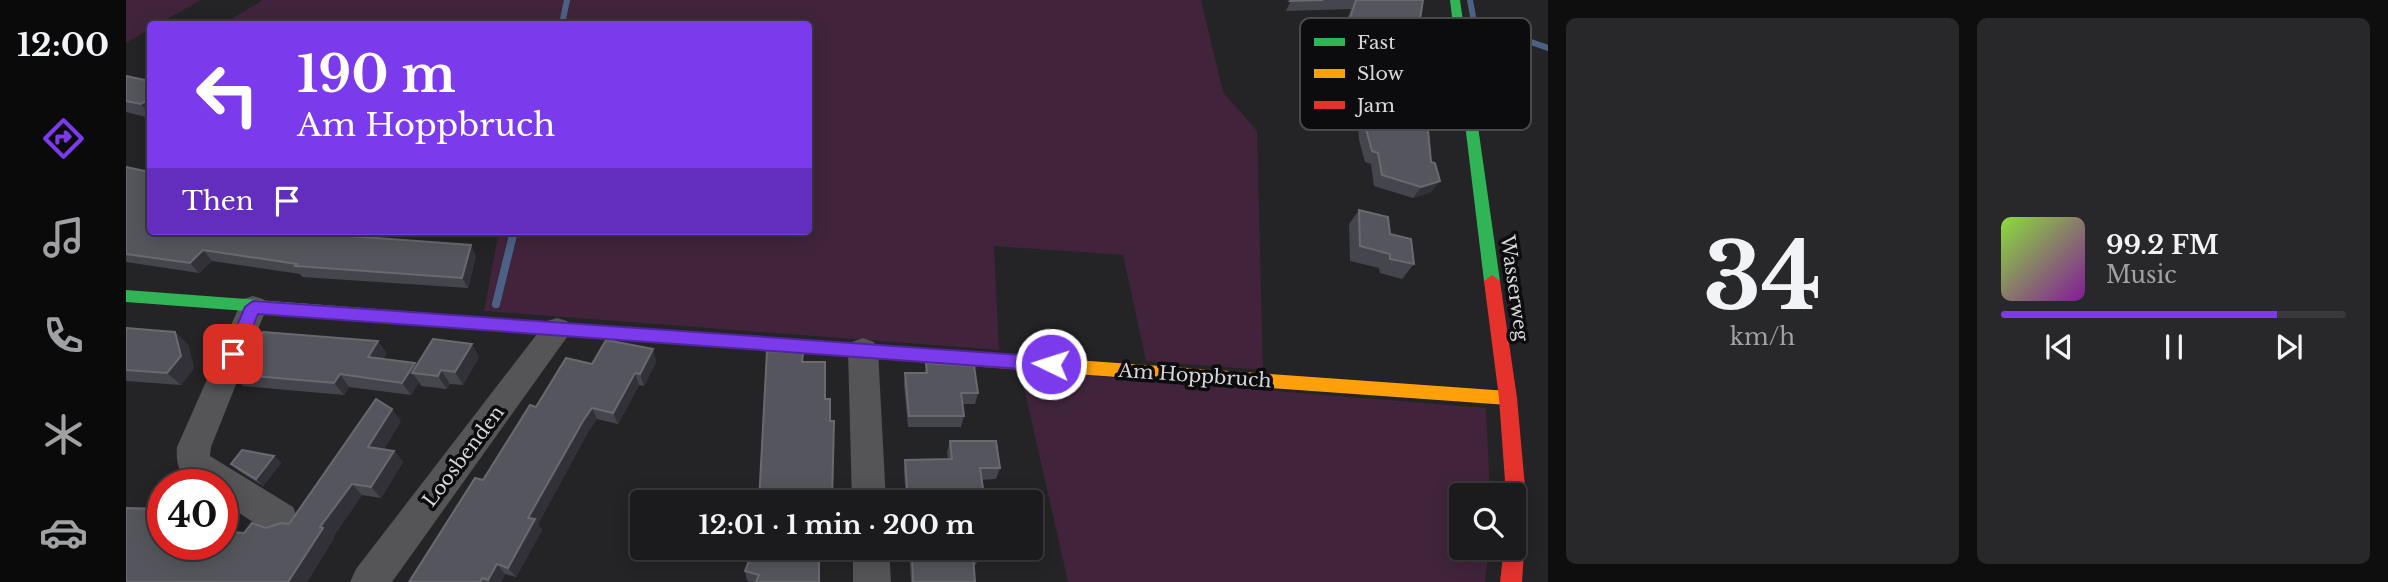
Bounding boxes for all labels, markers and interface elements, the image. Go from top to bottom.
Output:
legend [1300,18,1531,130]
text: 12:00 [17,25,109,65]
text: Fast [1357,31,1396,54]
text: 190 m [297,44,456,105]
icon: left [182,49,273,140]
text: Slow [1357,62,1404,85]
text: Jam [1354,94,1395,117]
text: Am Hoppbruch [297,105,555,145]
icon: directions [39,114,88,163]
icon: arrive [268,182,306,220]
text: Then [182,185,254,217]
icon: music [39,213,88,262]
text: 34 [1703,221,1822,334]
text: 99.2 FM [2106,229,2219,261]
street label: Wasserweg [1496,233,1533,343]
text: Music [2106,261,2177,289]
icon: phone [39,311,88,360]
text: km/h [1730,323,1795,351]
pin [203,324,263,384]
position arrow [1014,327,1088,401]
icon: previous [2040,328,2078,366]
icon: pause [2155,328,2193,366]
icon: next [2270,328,2308,366]
icon: arrive [214,335,252,373]
street label: Am Hoppbruch [1117,359,1272,392]
street label: Loosbenden [418,401,509,511]
icon: climate [39,410,88,459]
speed limit sign: 40 [147,469,238,560]
map controls [1449,483,1526,560]
button: search [1449,483,1526,560]
icon: car [39,508,88,557]
text: 12:01 · 1 min · 200 m [698,509,975,541]

